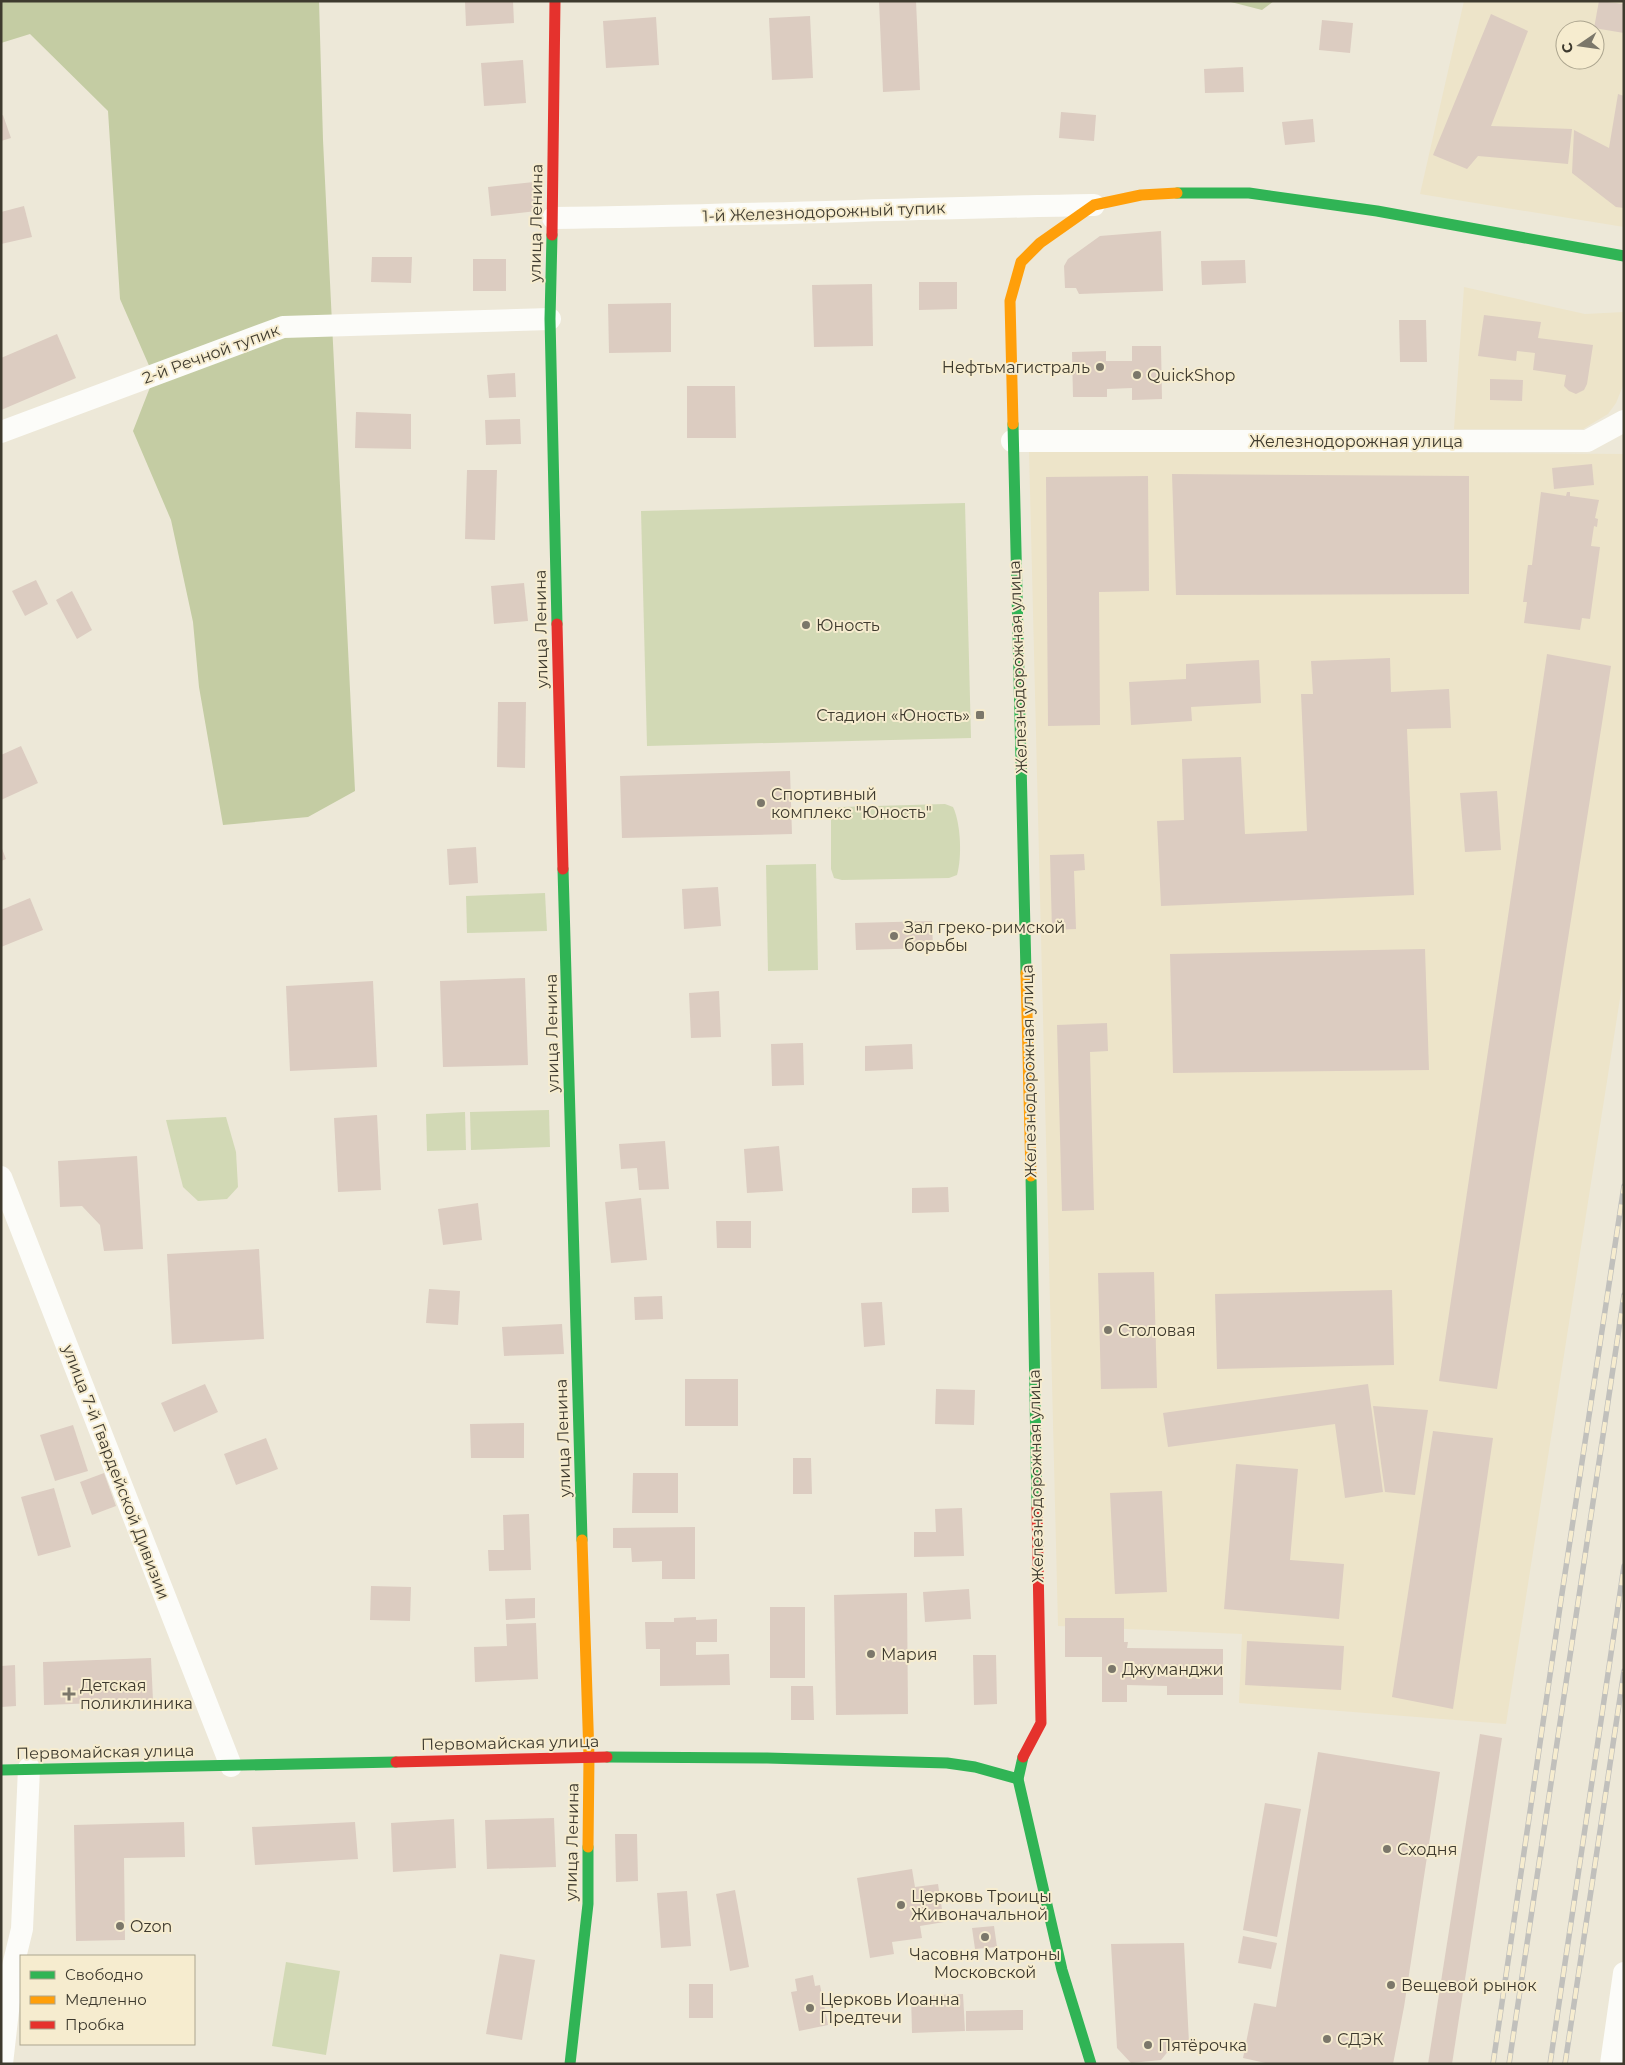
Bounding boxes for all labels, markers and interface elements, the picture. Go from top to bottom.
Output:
north arrow [1555,20,1605,70]
text: С [1557,41,1577,55]
street label: улица Ленина [525,164,547,283]
street label: 1-й Железнодорожный тупик [702,198,946,226]
street label: 2-й Речной тупик [140,320,283,388]
place label: Нефтьмагистраль [942,358,1090,377]
marker: Нефтьмагистраль [1094,361,1106,373]
place label: QuickShop [1147,366,1236,385]
marker: QuickShop [1131,369,1143,381]
street label: Железнодорожная улица [1249,432,1463,451]
street label: Железнодорожная улица [1005,560,1031,774]
street label: улица Ленина [530,570,552,689]
place label: Юность [816,616,880,635]
marker: Юность [800,619,812,631]
place label: Стадион «Юность» [816,706,970,725]
marker: Стадион «Юность» [974,709,986,721]
place label: Спортивный комплекс "Юность" [771,785,932,822]
marker: Спортивный комплекс "Юность" [755,797,767,809]
place label: Зал греко-римской борьбы [904,918,1065,955]
marker: Зал греко-римской борьбы [888,930,900,942]
street label: Железнодорожная улица [1018,964,1040,1178]
street label: улица Ленина [541,974,563,1093]
place label: Столовая [1118,1321,1196,1340]
marker: Столовая [1102,1324,1114,1336]
street label: улица 7-й Гвардейской Дивизии [58,1341,173,1602]
street label: Железнодорожная улица [1025,1369,1047,1583]
street label: улица Ленина [551,1378,575,1499]
place label: Мария [881,1645,937,1664]
marker: Мария [865,1648,877,1660]
place label: Джуманджи [1122,1660,1224,1679]
marker: Джуманджи [1106,1663,1118,1675]
place label: Детская поликлиника [80,1676,193,1713]
marker: Детская поликлиника [62,1687,76,1701]
street label: Первомайская улица [421,1732,599,1754]
street label: Первомайская улица [16,1741,194,1763]
street label: улица Ленина [561,1783,583,1902]
place label: Сходня [1397,1840,1457,1859]
marker: Сходня [1381,1843,1393,1855]
place label: Церковь Троицы Живоначальной [911,1887,1052,1924]
marker: Церковь Троицы Живоначальной [895,1899,907,1911]
place label: Ozon [130,1917,172,1936]
marker: Ozon [114,1920,126,1932]
marker: Часовня Матроны Московской [979,1931,991,1943]
place label: Часовня Матроны Московской [909,1945,1061,1982]
legend [20,1955,195,2045]
text: Свободно [65,1965,143,1984]
place label: Вещевой рынок [1401,1976,1537,1995]
marker: Вещевой рынок [1385,1979,1397,1991]
text: Медленно [65,1990,147,2009]
place label: Церковь Иоанна Предтечи [820,1990,960,2027]
marker: Церковь Иоанна Предтечи [804,2002,816,2014]
text: Пробка [65,2015,124,2034]
place label: СДЭК [1337,2030,1383,2049]
marker: СДЭК [1321,2033,1333,2045]
place label: Пятёрочка [1158,2036,1247,2055]
marker: Пятёрочка [1142,2039,1154,2051]

